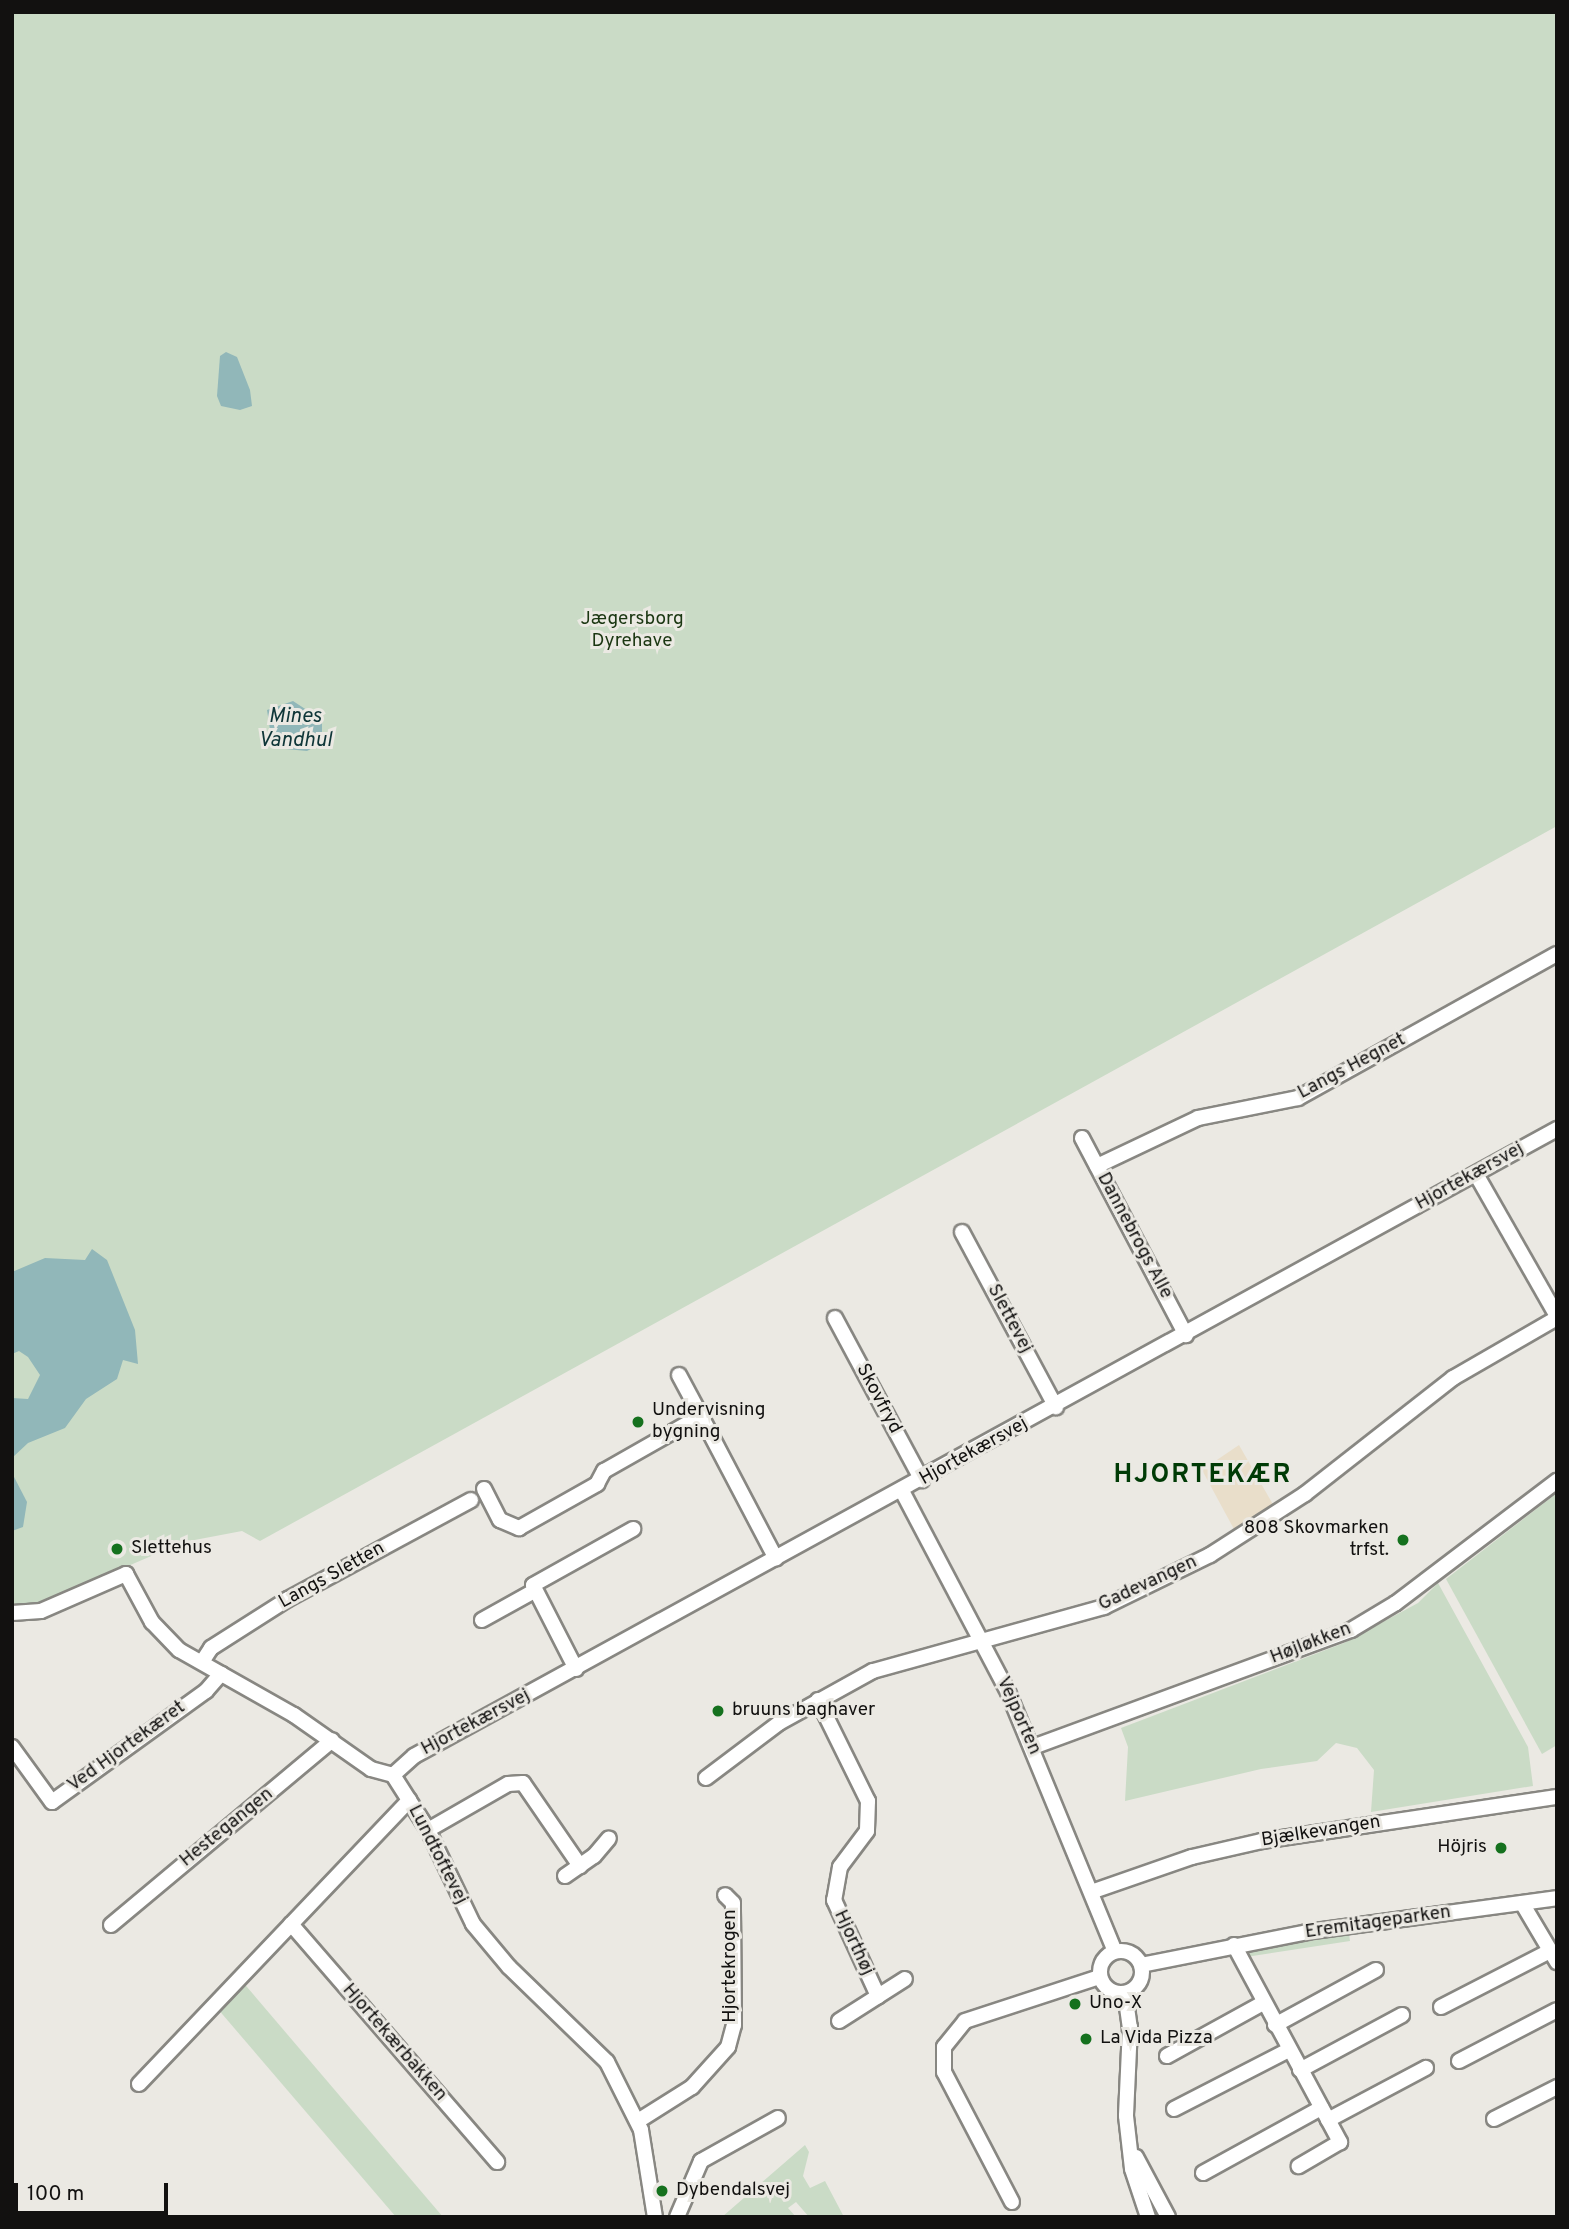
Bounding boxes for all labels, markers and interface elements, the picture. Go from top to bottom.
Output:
park label: Jægersborg Dyrehave [580,609,684,653]
water label: Mines Vandhul [258,704,332,754]
street label: Langs Hegnet [1294,1029,1410,1105]
street label: Hjortekærsvej [1412,1138,1528,1216]
street label: Dannebrogs Alle [1091,1169,1177,1303]
street label: Slettevej [981,1281,1037,1357]
street label: Skovfryd [850,1360,906,1438]
place label: Undervisning bygning [652,1400,765,1444]
street label: Hjortekærsvej [916,1413,1032,1491]
marker: Undervisning bygning [630,1414,646,1430]
district label: HJORTEKÆR [1115,1460,1291,1492]
place label: 808 Skovmarken trfst. [1244,1518,1389,1562]
marker: 808 Skovmarken trfst. [1395,1532,1411,1548]
place label: Slettehus [131,1538,212,1560]
street label: Langs Sletten [275,1538,389,1614]
marker: Slettehus [109,1541,125,1557]
street label: Gadevangen [1095,1551,1201,1617]
street label: Højløkken [1267,1618,1355,1670]
street label: Vejporten [991,1673,1045,1759]
street label: Hjortekærsvej [418,1685,534,1761]
street label: Ved Hjortekæret [64,1697,190,1797]
place label: bruuns baghaver [732,1700,875,1722]
marker: bruuns baghaver [710,1703,726,1719]
street label: Hestegangen [176,1783,278,1873]
street label: Lundtoftevej [402,1801,472,1909]
street label: Bjælkevangen [1260,1811,1382,1853]
place label: Höjris [1437,1837,1487,1859]
marker: Höjris [1493,1840,1509,1856]
street label: Eremitageparken [1304,1901,1452,1945]
street label: Hjorthøj [828,1907,878,1979]
street label: Hjortekrogen [720,1909,742,2023]
street label: Hjortekærbakken [337,1979,451,2107]
place label: Uno-X [1089,1993,1142,2015]
marker: Uno-X [1067,1996,1083,2012]
place label: La Vida Pizza [1100,2028,1213,2050]
marker: La Vida Pizza [1078,2031,1094,2047]
scale bar [18,2170,172,2214]
place label: Dybendalsvej [676,2180,790,2202]
text: 100 m [27,2181,84,2208]
marker: Dybendalsvej [654,2183,670,2199]

